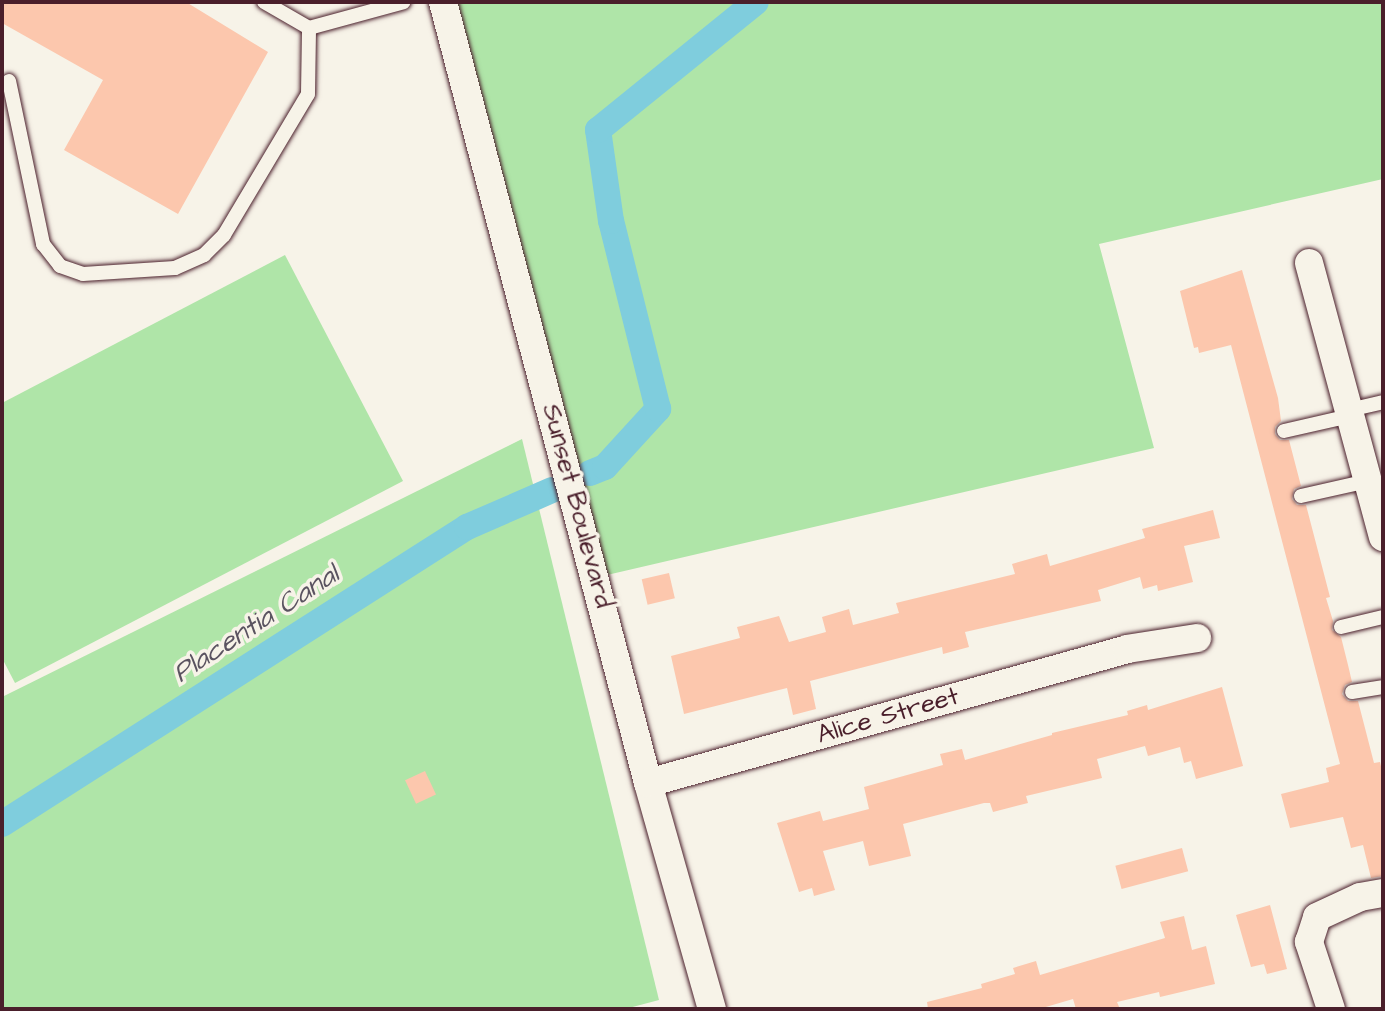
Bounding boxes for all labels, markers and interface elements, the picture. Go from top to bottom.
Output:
street label: Sunset Boulevard [535,401,619,611]
water label: Placentia Canal [167,558,345,690]
street label: Alice Street [814,681,962,751]

